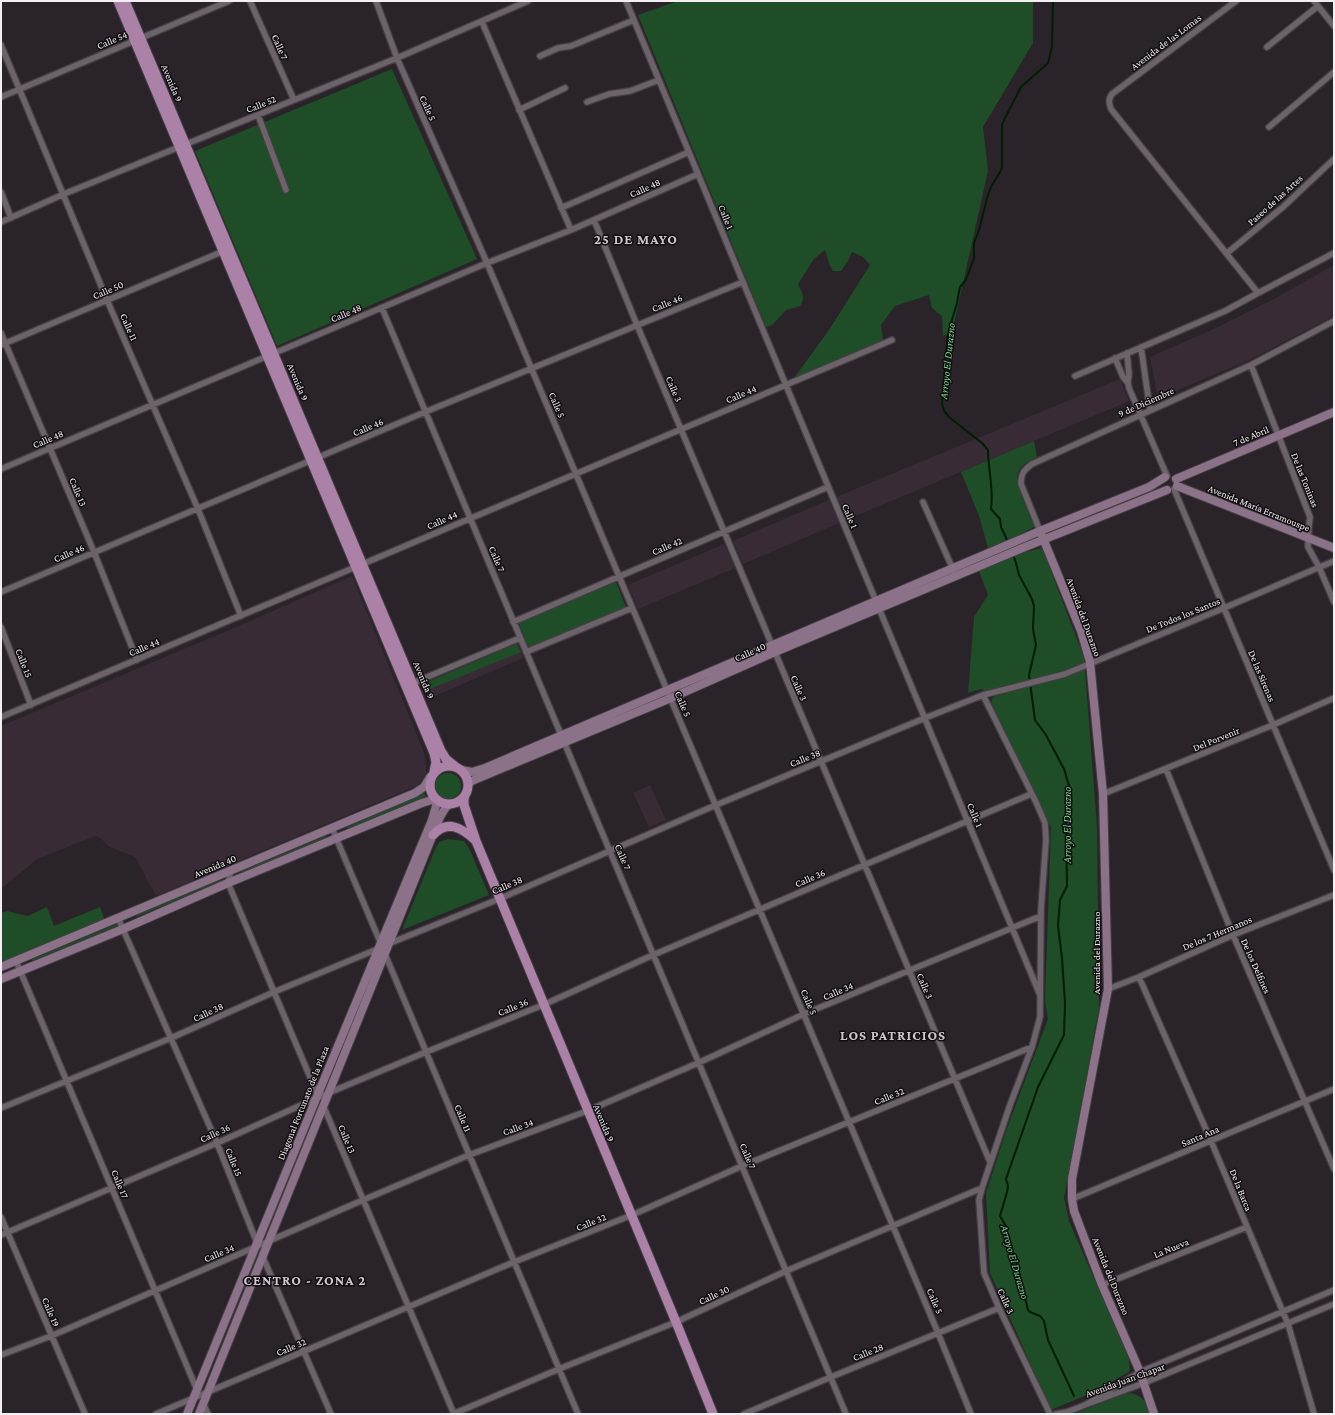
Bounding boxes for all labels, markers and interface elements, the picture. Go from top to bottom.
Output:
street label: Avenida de las Lomas [1129,12,1203,72]
street label: Calle 54 [95,29,129,51]
street label: Calle 7 [270,33,291,62]
street label: Avenida 9 [159,63,185,103]
street label: Calle 52 [244,93,278,115]
street label: Calle 5 [418,94,439,123]
street label: Paseo de las Artes [1245,172,1305,228]
street label: Calle 48 [628,176,662,200]
street label: Calle 1 [716,203,736,231]
district label: 25 DE MAYO [594,231,678,247]
street label: Calle 50 [91,278,125,301]
street label: Calle 46 [650,292,684,314]
street label: Calle 48 [329,302,363,324]
street label: Calle 11 [118,312,140,342]
water label: Arroyo El Durazno [937,322,958,401]
street label: Avenida 9 [285,362,311,402]
street label: Calle 3 [664,375,684,404]
street label: Calle 44 [724,383,758,405]
street label: 9 de Diciembre [1116,385,1176,419]
street label: Calle 5 [547,391,567,420]
street label: Calle 46 [351,416,385,438]
street label: 7 de Abril [1232,423,1271,448]
street label: Calle 48 [31,428,65,450]
street label: De las Toninas [1289,451,1321,509]
street label: Calle 13 [67,476,89,508]
street label: Avenida María Erramouspe [1207,483,1312,534]
street label: Calle 1 [840,502,860,530]
street label: Calle 44 [425,508,459,532]
street label: Calle 42 [650,535,684,557]
street label: Calle 46 [52,542,86,564]
street label: Calle 7 [487,545,507,574]
street label: Avenida del Durazno [1065,576,1103,658]
street label: De Todos los Santos [1144,595,1222,635]
street label: Calle 44 [127,636,161,658]
street label: Calle 40 [733,640,768,664]
street label: Calle 15 [13,647,35,679]
street label: De las Sirenas [1246,649,1278,703]
street label: Avenida 9 [411,660,437,700]
street label: Calle 3 [789,674,809,703]
street label: Calle 5 [673,690,693,719]
street label: Del Porvenir [1191,724,1241,753]
street label: Calle 38 [788,747,822,769]
water label: Arroyo El Durazno [1061,786,1074,864]
street label: Calle 1 [965,801,985,829]
street label: Calle 7 [613,843,633,872]
street label: Avenida 40 [192,852,238,880]
street label: Calle 36 [793,867,827,889]
street label: Calle 38 [490,874,524,896]
street label: Avenida del Durazno [1091,912,1102,994]
street label: De los 7 Hermanos [1181,913,1253,953]
street label: De los Delfines [1239,937,1273,995]
street label: Calle 3 [915,972,935,1001]
street label: Calle 34 [821,980,855,1002]
street label: Calle 5 [799,988,819,1017]
street label: Calle 36 [496,996,530,1018]
street label: Calle 38 [191,1000,225,1024]
district label: LOS PATRICIOS [840,1027,946,1043]
street label: Diagonal Fortunato de la Plaza [275,1044,331,1162]
street label: Calle 32 [872,1085,906,1107]
street label: Calle 11 [452,1103,474,1133]
street label: Avenida 9 [591,1103,617,1143]
street label: Calle 34 [501,1116,535,1138]
street label: Calle 36 [198,1122,232,1144]
street label: Calle 13 [336,1123,358,1155]
street label: Santa Ana [1179,1123,1221,1149]
street label: Calle 7 [738,1142,758,1171]
street label: Calle 15 [223,1146,245,1178]
street label: De la Barca [1228,1167,1255,1213]
street label: Calle 17 [109,1168,131,1200]
street label: Calle 32 [574,1211,608,1233]
water label: Arroyo El Durazno [997,1223,1031,1301]
street label: Avenida del Durazno [1090,1236,1132,1316]
street label: La Nueva [1152,1236,1191,1260]
street label: Calle 34 [202,1242,236,1264]
district label: CENTRO - ZONA 2 [244,1272,366,1288]
street label: Calle 30 [697,1283,731,1307]
street label: Calle 5 [925,1287,945,1316]
street label: Calle 3 [996,1287,1017,1316]
street label: Calle 19 [40,1296,62,1328]
street label: Calle 32 [274,1336,308,1358]
street label: Calle 28 [851,1341,885,1363]
street label: Avenida Juan Chapar [1084,1360,1167,1399]

